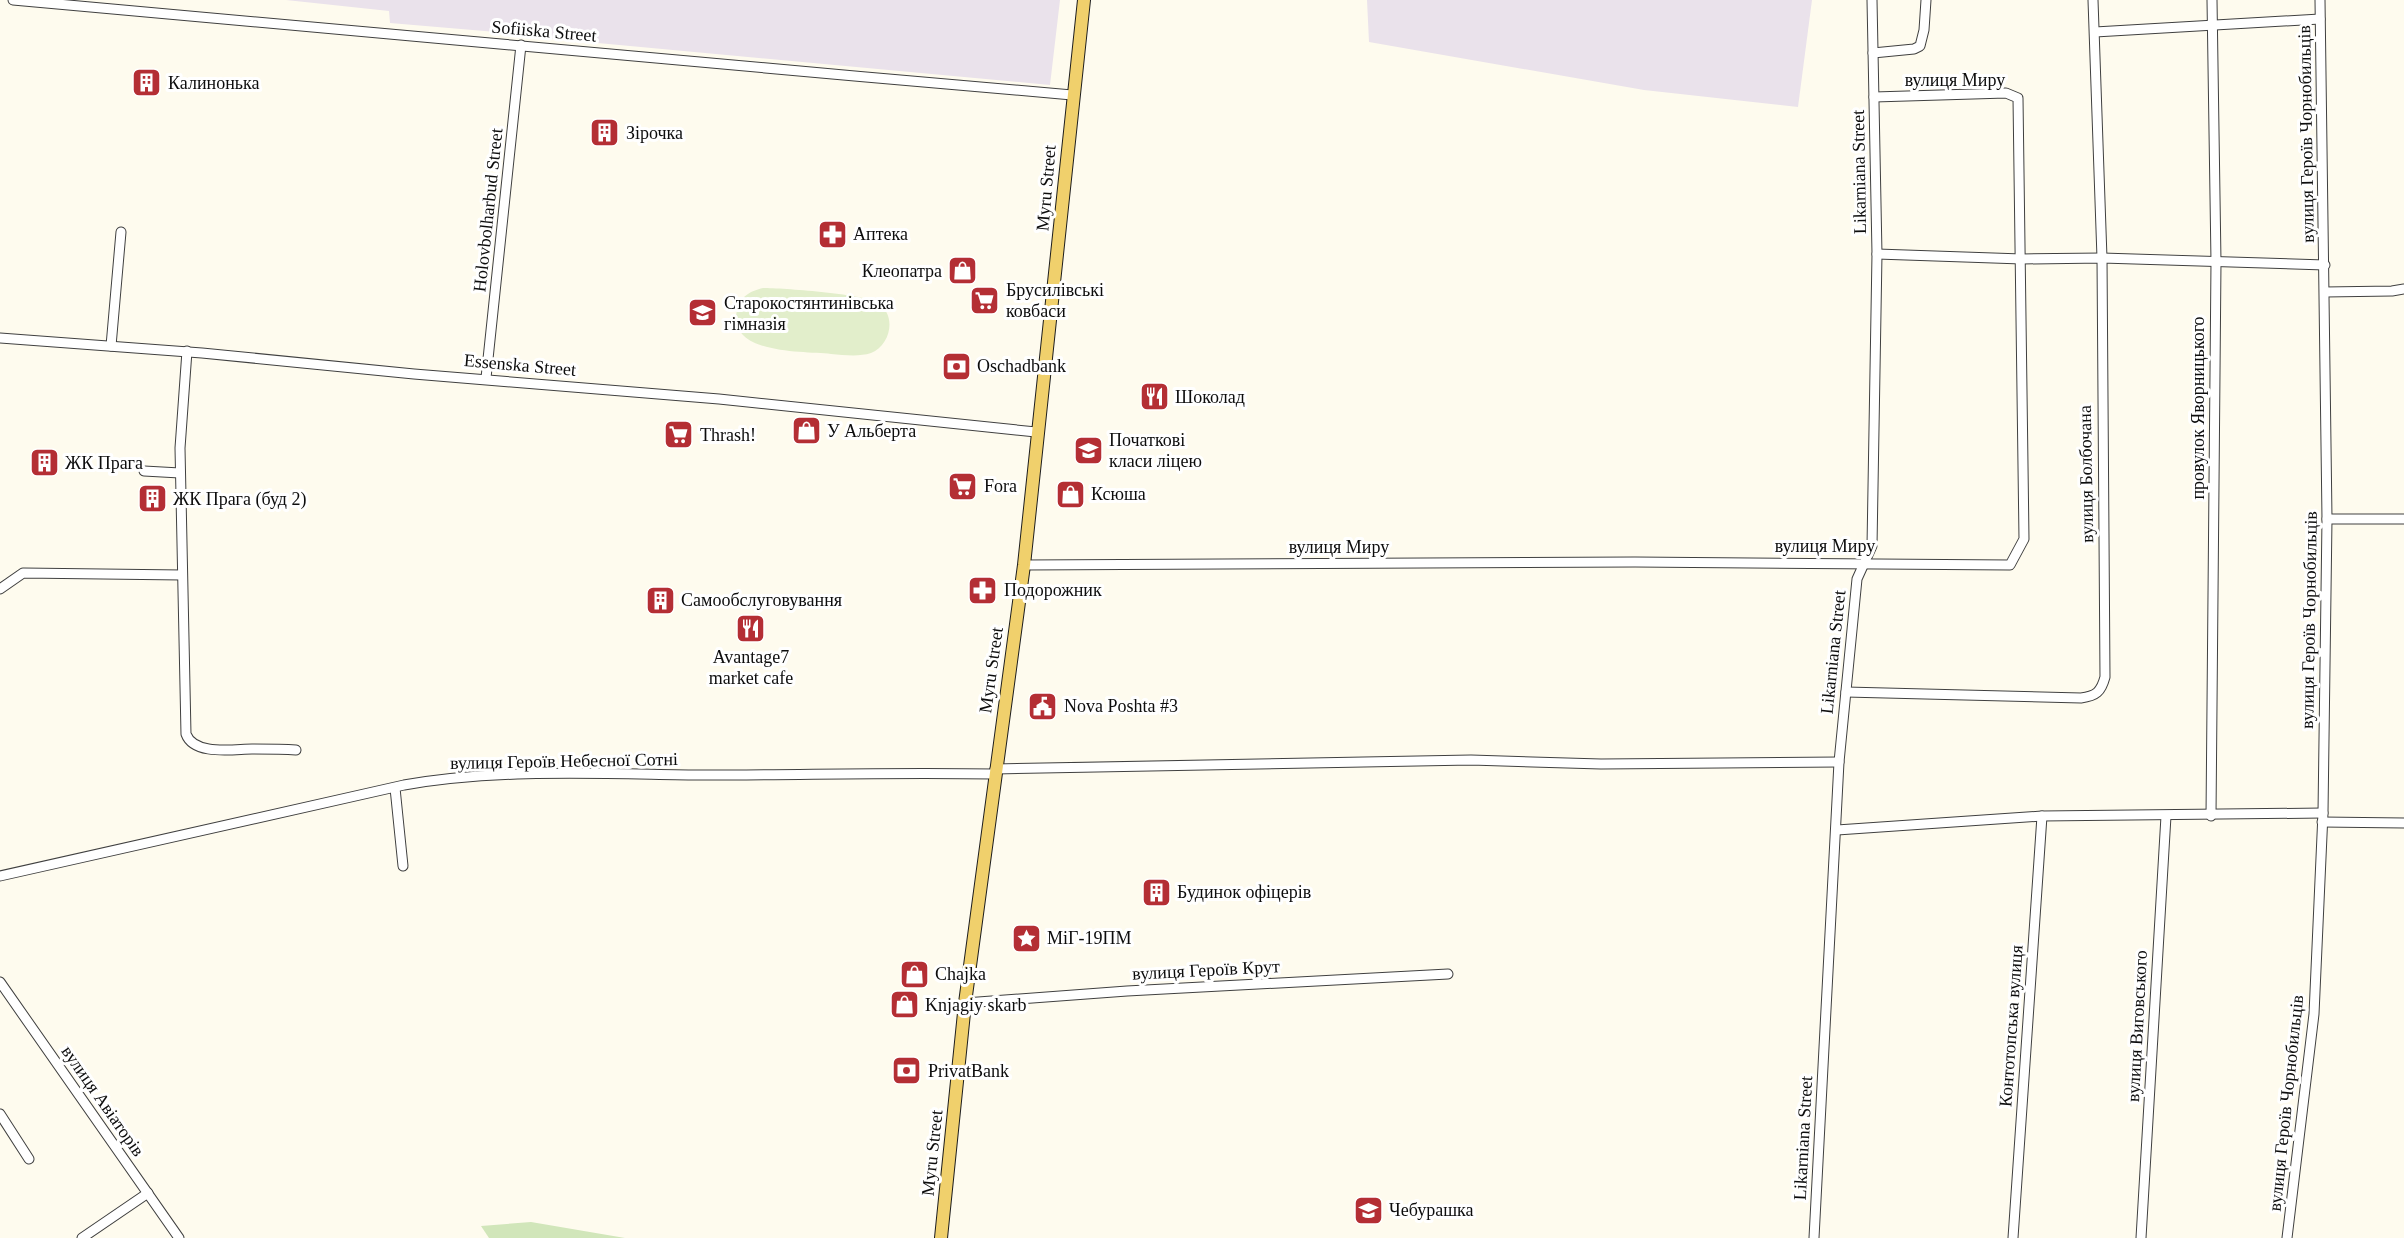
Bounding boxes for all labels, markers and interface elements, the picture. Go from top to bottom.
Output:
street label: Sofiiska Street [491,16,597,46]
street label: вулиця Героїв Чорнобильців [2294,25,2318,243]
building icon: Калинонька [131,67,163,99]
street label: вулиця Миру [1905,70,2005,90]
place label: Калинонька [168,73,259,93]
street label: Likarniana Street [1848,110,1870,234]
building icon: Зірочка [589,117,621,149]
place label: Зірочка [626,123,683,143]
street label: Holovbolharbud Street [469,127,507,293]
street label: Myru Street [1032,144,1060,232]
pharmacy icon: Аптека [816,218,848,250]
place label: Аптека [853,224,908,244]
shop icon: Клеопатра [947,255,979,287]
place label: Клеопатра [862,261,942,281]
place label: Брусилівські ковбаси [1006,280,1104,321]
supermarket icon: Брусилівські ковбаси [969,284,1001,316]
place label: Старокостянтинівська гімназія [724,293,894,334]
school or university icon: Старокостянтинівська гімназія [687,297,719,329]
street label: провулок Яворницького [2188,316,2208,500]
street label: Essenska Street [463,350,577,380]
bank icon: Oschadbank [940,350,972,382]
place label: Oschadbank [977,356,1066,376]
restaurant icon: Шоколад [1138,381,1170,413]
place label: Шоколад [1175,387,1245,407]
street label: вулиця Болбочана [2075,405,2097,543]
shop icon: У Альберта [790,415,822,447]
supermarket icon: Thrash! [663,419,695,451]
place label: У Альберта [827,421,916,441]
place label: Thrash! [700,425,756,445]
place label: Початкові класи ліцею [1109,430,1202,471]
school or university icon: Початкові класи ліцею [1072,434,1104,466]
building icon: ЖК Прага [28,447,60,479]
place label: ЖК Прага [65,453,143,473]
supermarket icon: Fora [947,470,979,502]
place label: Fora [984,476,1017,496]
shop icon: Ксюша [1054,478,1086,510]
building icon: ЖК Прага (буд 2) [136,483,168,515]
place label: Ксюша [1091,484,1146,504]
place label: ЖК Прага (буд 2) [173,489,306,510]
street label: вулиця Героїв Чорнобильців [2297,511,2321,729]
street label: вулиця Миру [1775,536,1875,556]
street label: вулиця Миру [1289,537,1389,557]
pharmacy icon: Подорожник [967,574,999,606]
place label: Подорожник [1004,580,1102,600]
building icon: Самообслуговування [644,584,676,616]
street label: Likarniana Street [1817,589,1849,715]
place label: Самообслуговування [681,590,842,610]
restaurant icon: Avantage7 market cafe [735,612,767,644]
street label: Myru Street [975,626,1007,714]
place label: Avantage7 market cafe [709,647,793,688]
public building icon: Nova Poshta #3 [1027,690,1059,722]
place label: Nova Poshta #3 [1064,696,1178,716]
street label: вулиця Героїв Небесної Сотні [450,749,678,773]
building icon: Будинок офіцерів [1140,876,1172,908]
place label: Будинок офіцерів [1177,882,1311,902]
place icon: МіГ-19ПМ [1010,922,1042,954]
place label: МіГ-19ПМ [1047,928,1131,948]
street label: Контотопська вулиця [1995,944,2027,1108]
street label: вулиця Виговського [2123,950,2151,1102]
street label: вулиця Героїв Крут [1132,956,1280,984]
shop icon: Сhajka [898,958,930,990]
place label: Сhajka [935,964,986,984]
shop icon: Knjagiy skarb [888,989,920,1021]
street label: вулиця Героїв Чорнобильців [2265,994,2307,1212]
place label: Knjagiy skarb [925,995,1026,1015]
street label: вулиця Авіаторів [57,1042,149,1160]
bank icon: PrivatBank [891,1055,923,1087]
place label: PrivatBank [928,1061,1009,1081]
street label: Likarniana Street [1790,1075,1816,1201]
street label: Myru Street [918,1109,946,1197]
school or university icon: Чебурашка [1352,1194,1384,1226]
place label: Чебурашка [1389,1200,1473,1220]

